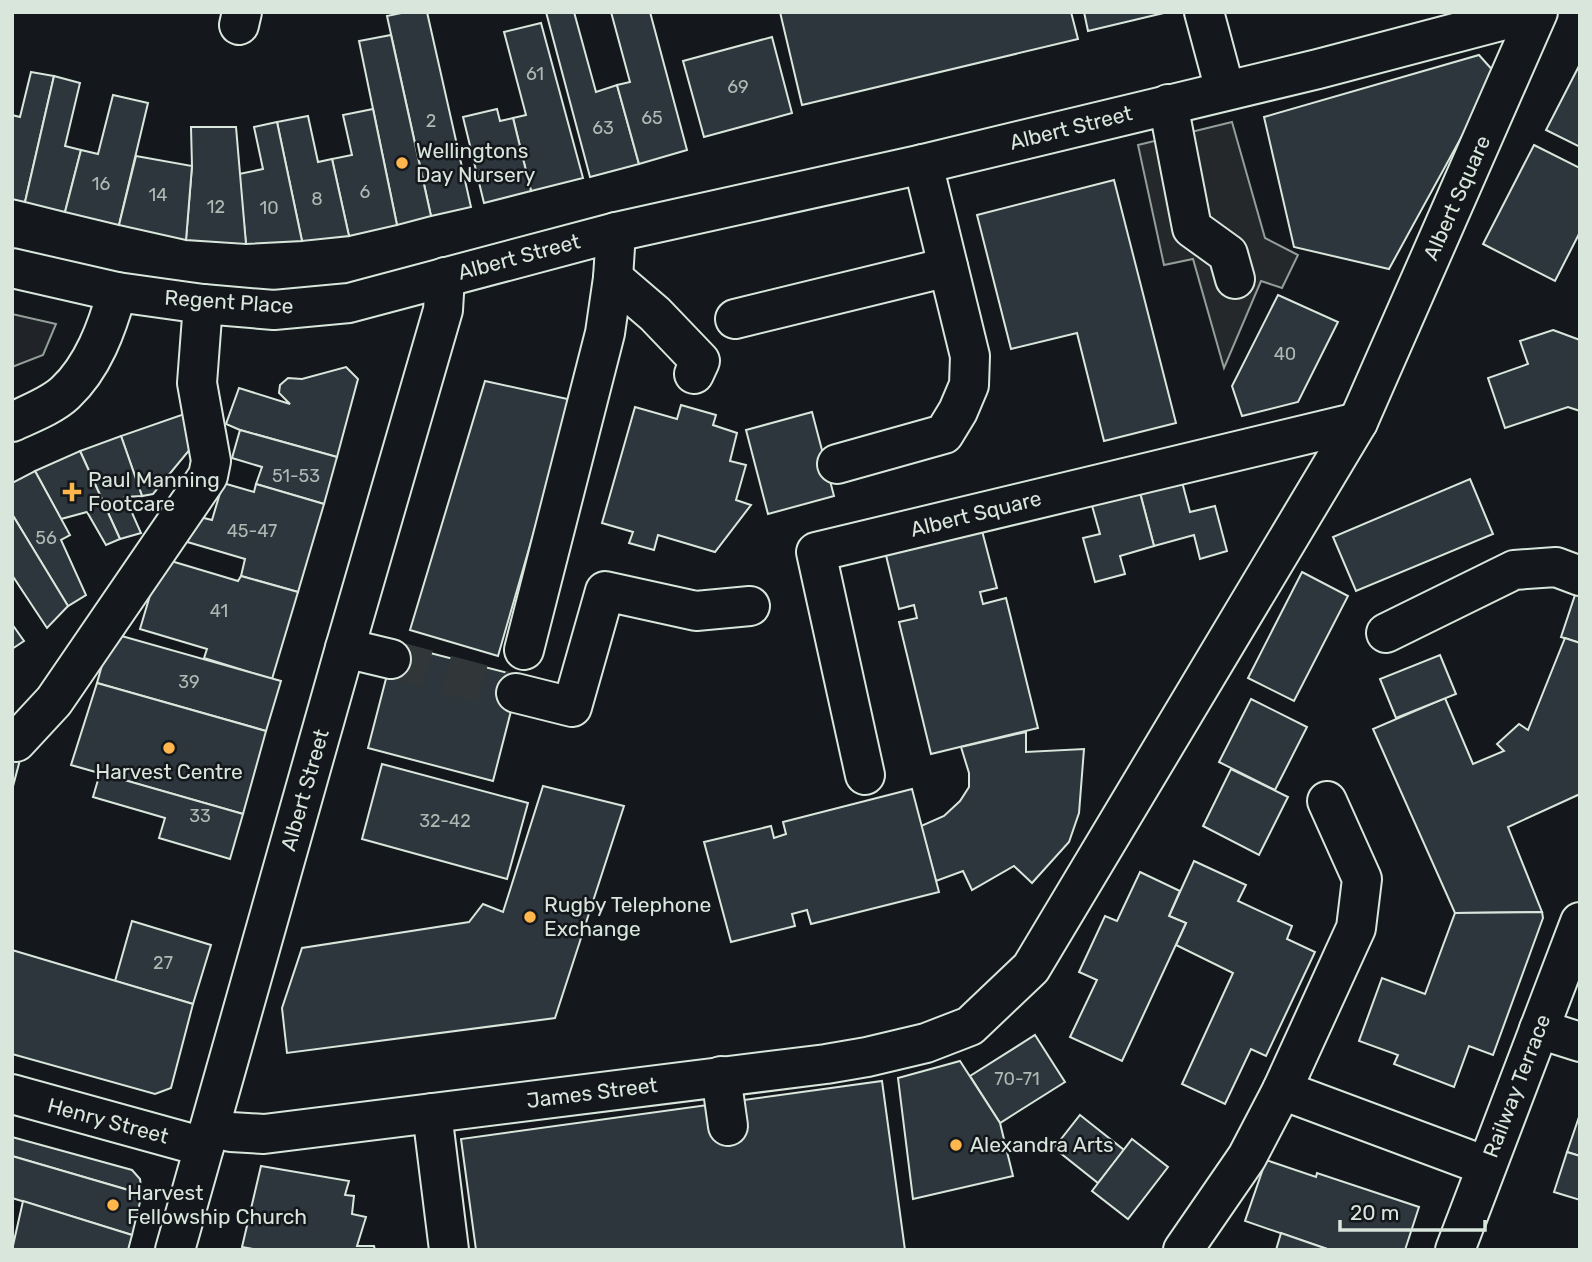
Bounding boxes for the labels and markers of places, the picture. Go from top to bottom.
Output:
place label: Wellingtons Day Nursery [416,138,536,187]
marker: Wellingtons Day Nursery [394,155,410,171]
place label: Paul Manning Footcare [88,467,220,516]
marker: Paul Manning Footcare [62,482,82,502]
marker: Harvest Centre [161,740,177,756]
place label: Harvest Centre [95,759,243,784]
place label: Rugby Telephone Exchange [544,892,711,941]
marker: Rugby Telephone Exchange [522,909,538,925]
place label: Alexandra Arts [970,1132,1114,1157]
marker: Alexandra Arts [948,1137,964,1153]
place label: Harvest Fellowship Church [127,1180,307,1229]
marker: Harvest Fellowship Church [105,1197,121,1213]

